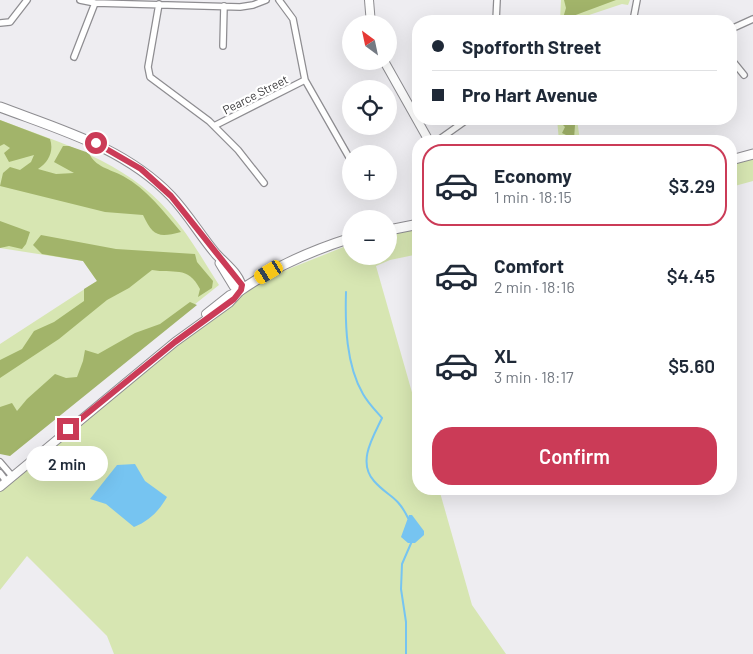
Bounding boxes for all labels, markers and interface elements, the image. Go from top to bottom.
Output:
north arrow [342,15,398,70]
map controls [342,15,397,265]
text: Spofforth Street [462,35,601,58]
street label: Pearce Street [220,72,290,116]
button: locate [342,80,397,135]
text: Pro Hart Avenue [462,83,598,106]
route start [85,132,107,154]
button: + [342,145,397,200]
icon: car [434,163,479,208]
text: Economy [494,164,572,187]
text: $3.29 [668,174,715,197]
text: 1 min · 18:15 [494,187,572,206]
button: − [342,210,397,265]
icon: car [434,253,479,298]
text: Comfort [494,254,564,277]
car [252,258,285,286]
text: $4.45 [667,264,715,287]
text: 2 min · 18:16 [494,277,575,296]
icon: car [434,343,479,388]
text: XL [494,344,517,367]
text: $5.60 [668,354,715,377]
text: 3 min · 18:17 [494,367,574,386]
route end [57,418,79,440]
button: Confirm [432,427,717,485]
callout: 2 min [27,446,109,482]
text: 2 min [48,454,86,473]

